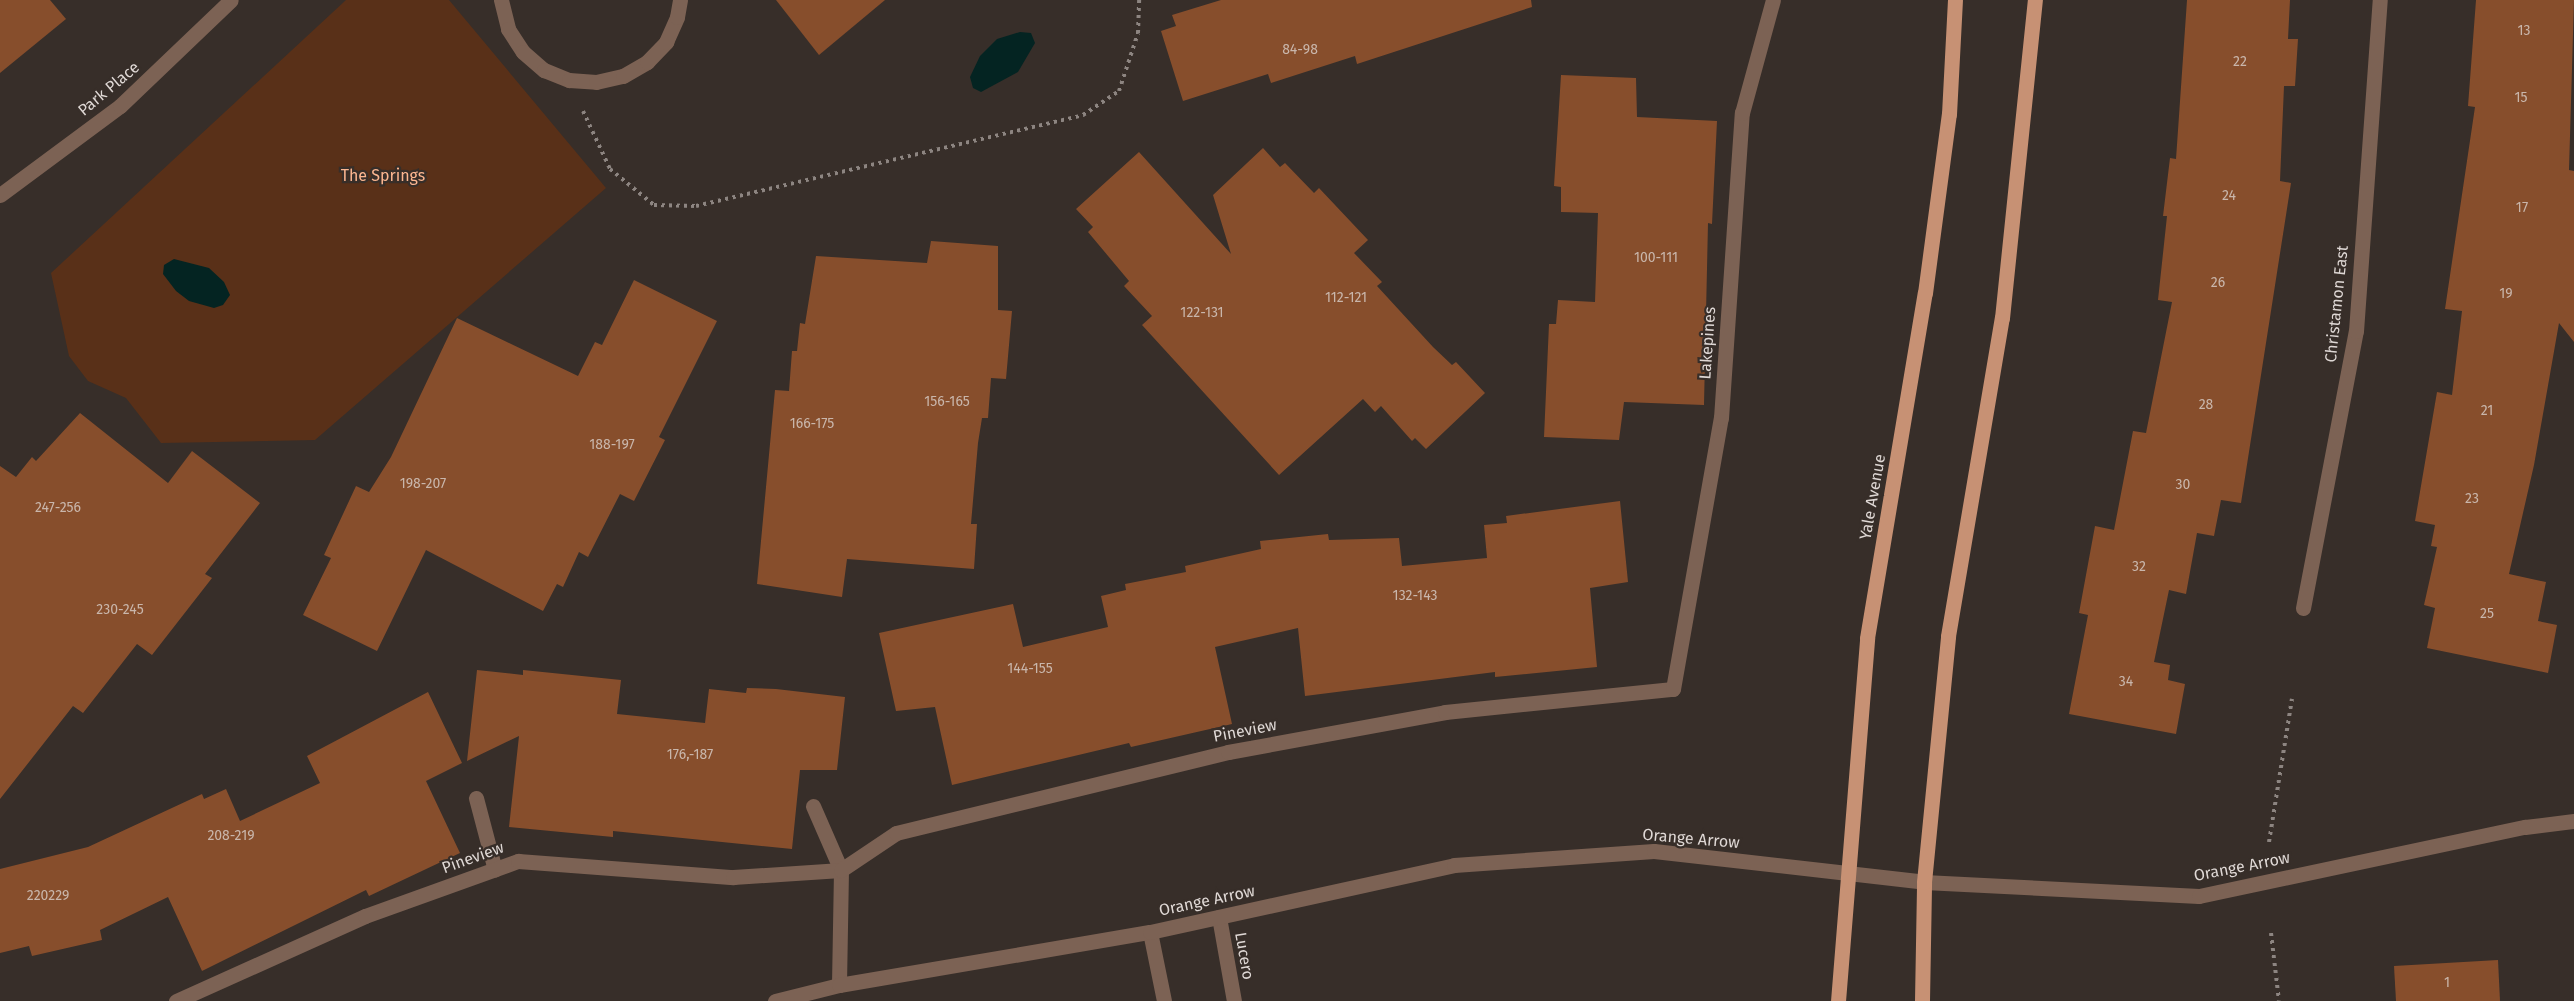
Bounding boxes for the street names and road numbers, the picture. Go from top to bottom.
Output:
street label: Park Place [74,58,144,120]
street label: Christamon East [2321,245,2353,363]
street label: Lakepines [1696,306,1720,380]
street label: Yale Avenue [1856,453,1890,541]
street label: Pineview [1212,715,1278,747]
street label: Orange Arrow [1642,825,1740,853]
street label: Pineview [439,838,507,878]
street label: Orange Arrow [2192,848,2292,886]
street label: Orange Arrow [1157,881,1257,921]
street label: Lucero [1230,931,1258,981]

